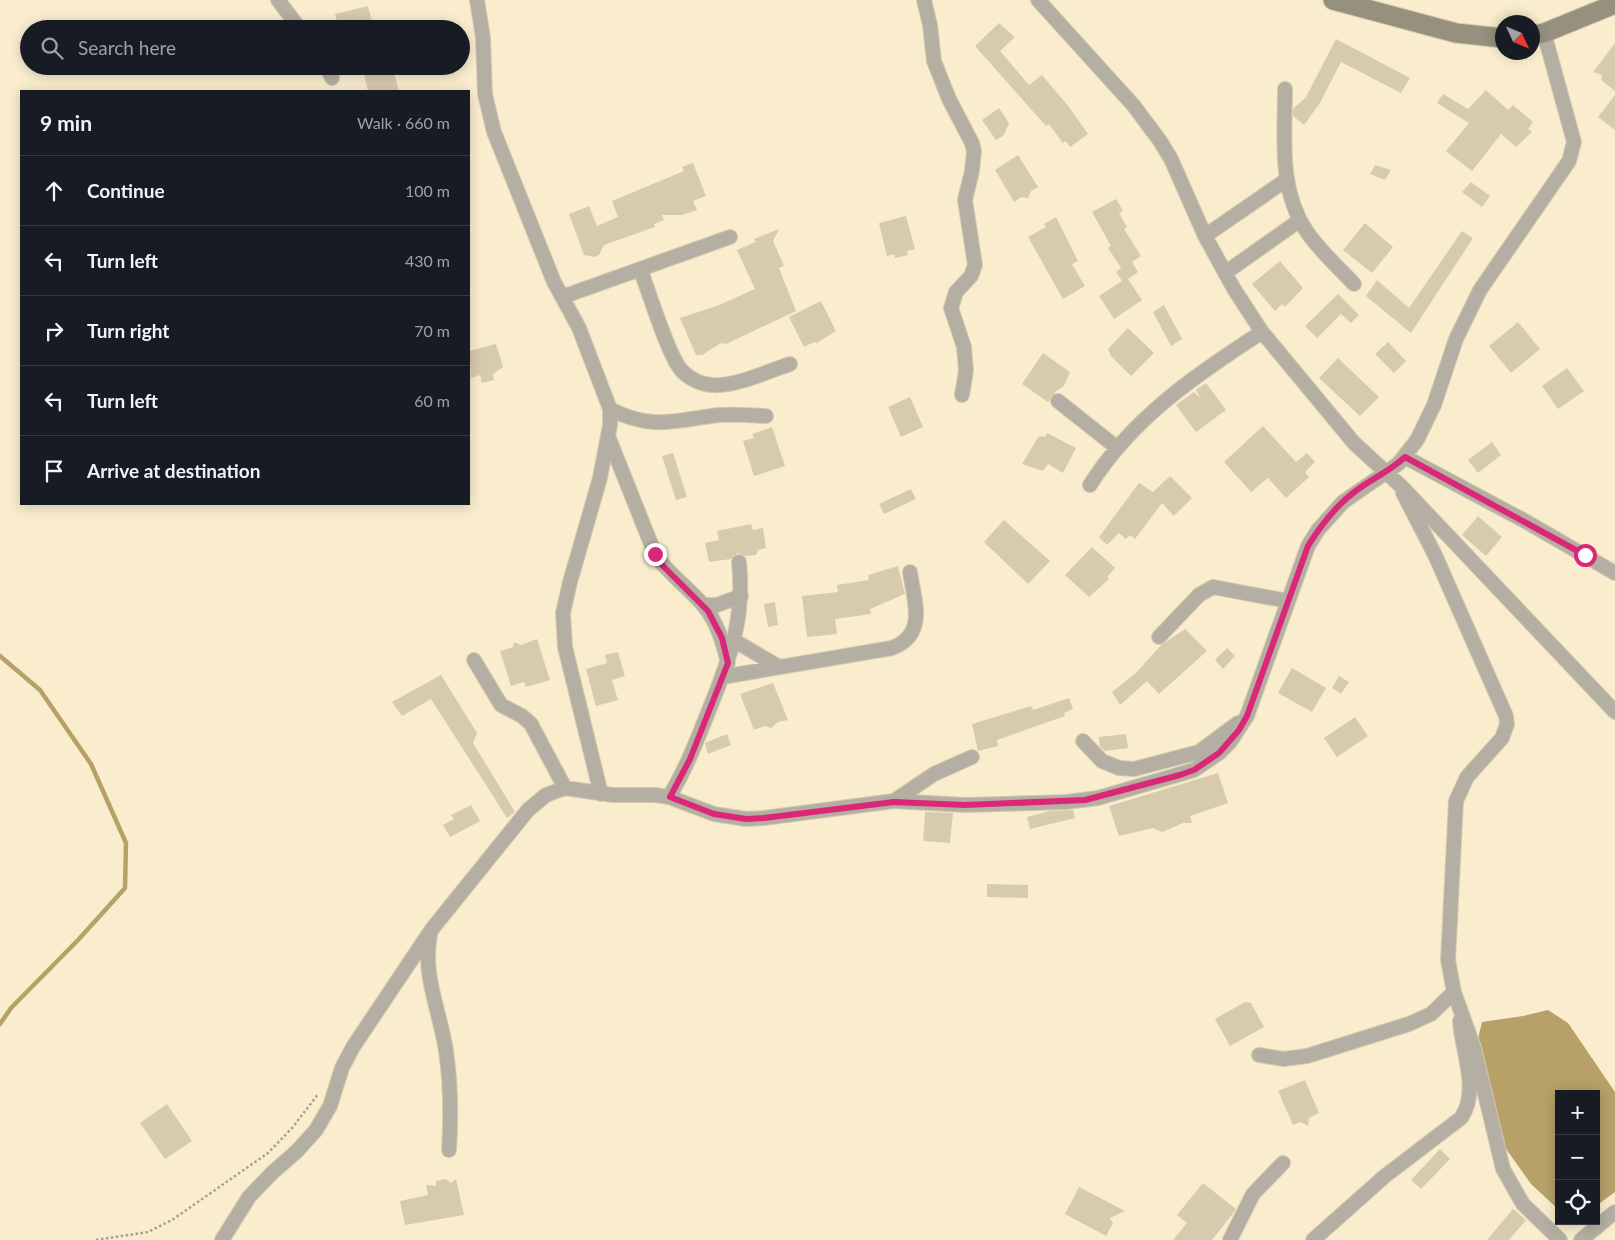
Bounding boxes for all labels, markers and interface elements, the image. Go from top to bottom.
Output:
north arrow [1495,15,1540,60]
search box [20,20,470,75]
icon: search [38,34,66,62]
text: Search here [78,36,176,59]
text: 9 min [40,110,92,135]
text: Walk · 660 m [357,113,450,132]
icon: ahead [40,177,68,205]
text: Continue [87,179,165,202]
text: 100 m [405,181,450,200]
icon: left [40,247,68,275]
text: Turn left [87,249,158,272]
text: 430 m [405,251,450,270]
icon: right [40,317,68,345]
text: Turn right [87,319,169,342]
text: 70 m [414,321,450,340]
icon: left [40,387,68,415]
text: Turn left [87,389,158,412]
text: 60 m [414,391,450,410]
icon: arrive [40,457,68,485]
text: Arrive at destination [87,459,260,482]
route end [644,543,667,566]
route start [1574,544,1597,567]
map controls [1555,1090,1600,1225]
button: + [1555,1090,1600,1135]
button: − [1555,1135,1600,1180]
button: locate [1555,1180,1600,1225]

